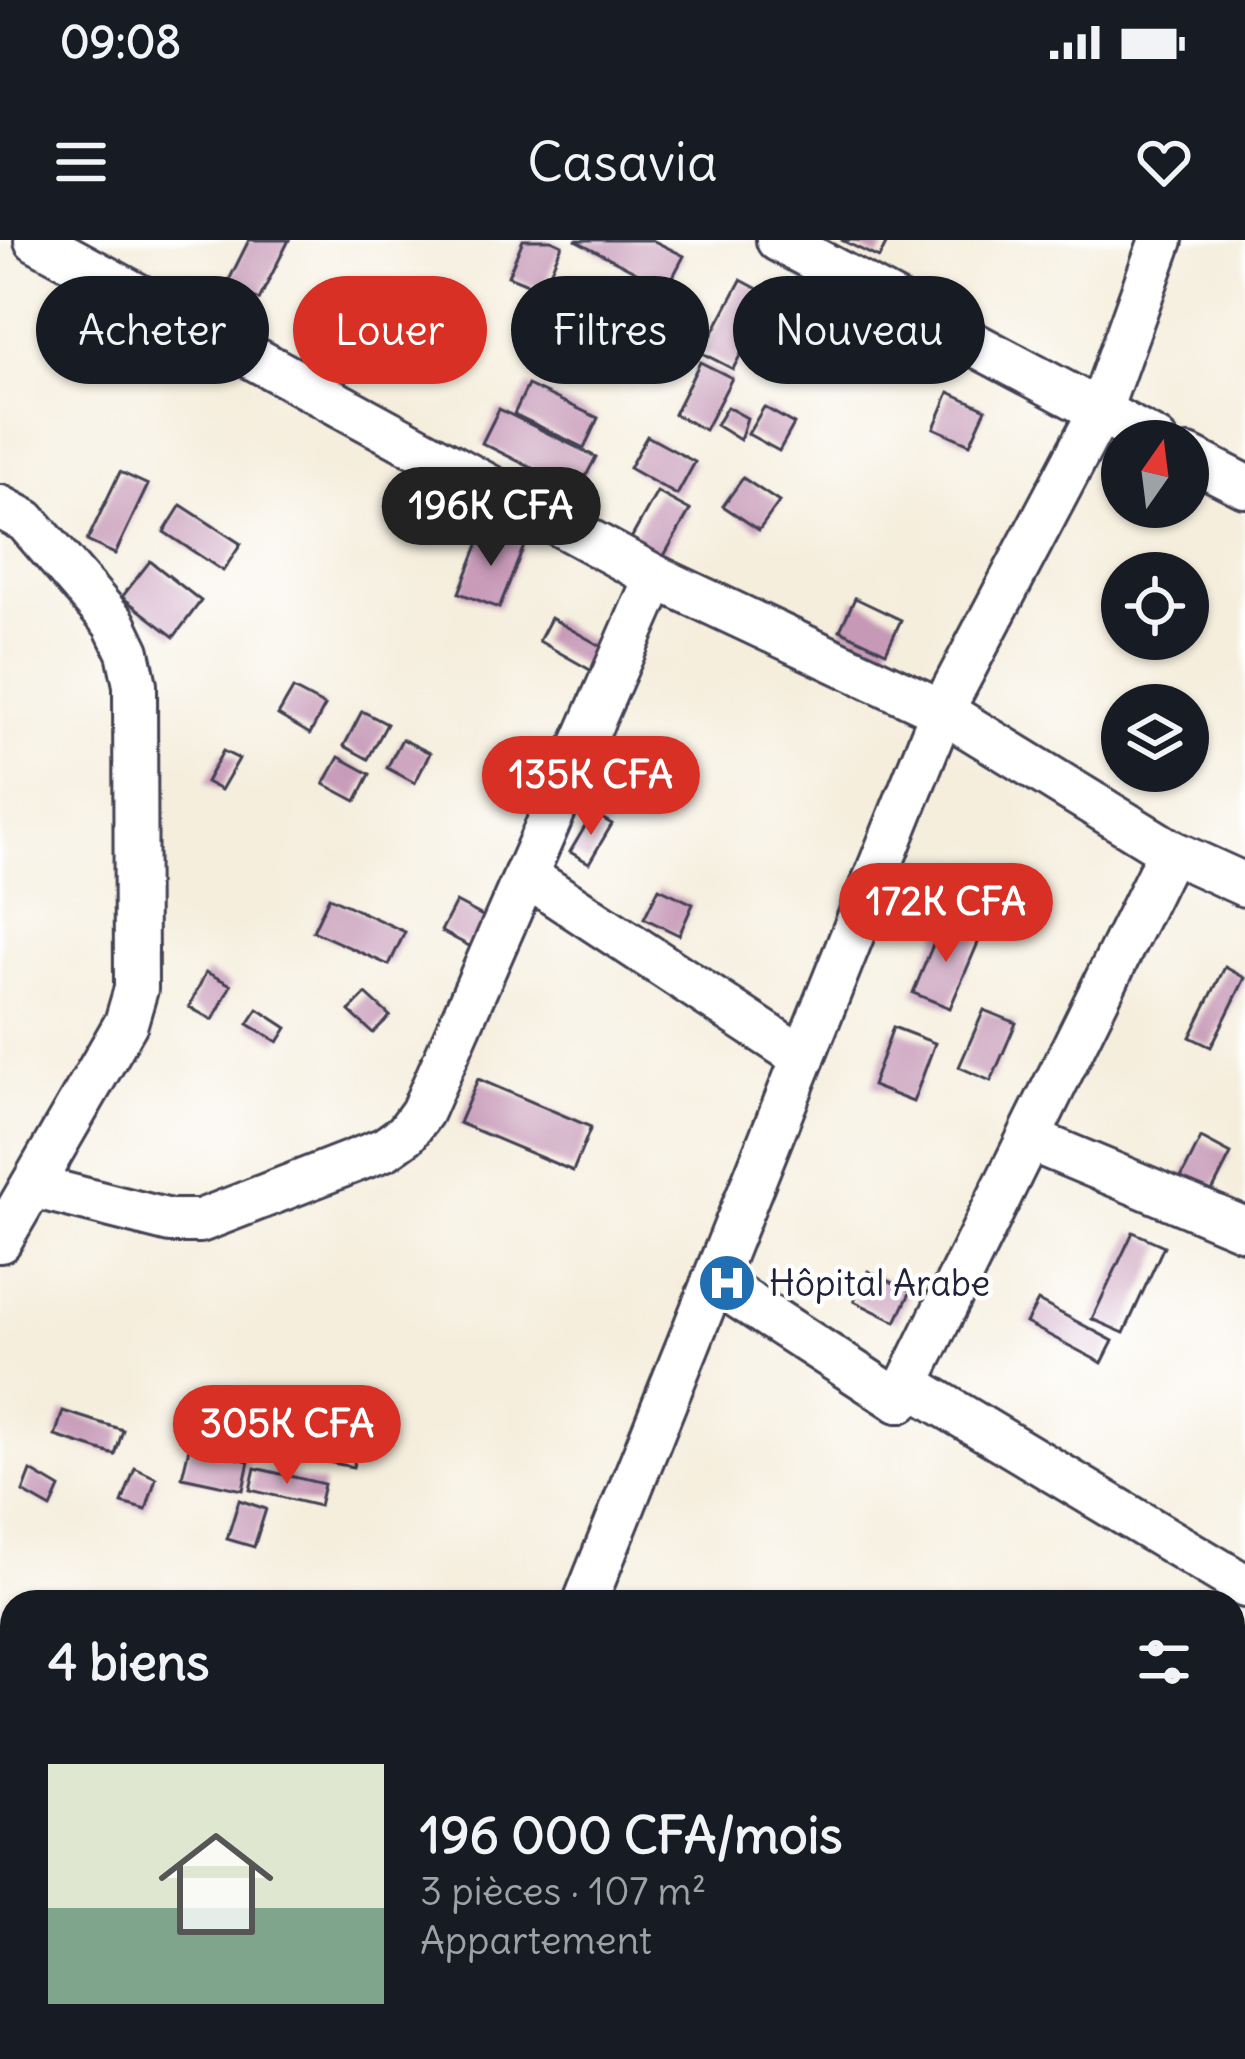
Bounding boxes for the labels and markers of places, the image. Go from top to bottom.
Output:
pin: 196K CFA [367,467,615,569]
pin: 135K CFA [467,736,715,838]
pin: 172K CFA [822,863,1070,965]
hospital icon: Hôpital Arabe [696,1252,758,1314]
place label: Hôpital Arabe [769,1261,990,1306]
pin: 305K CFA [163,1385,411,1487]

